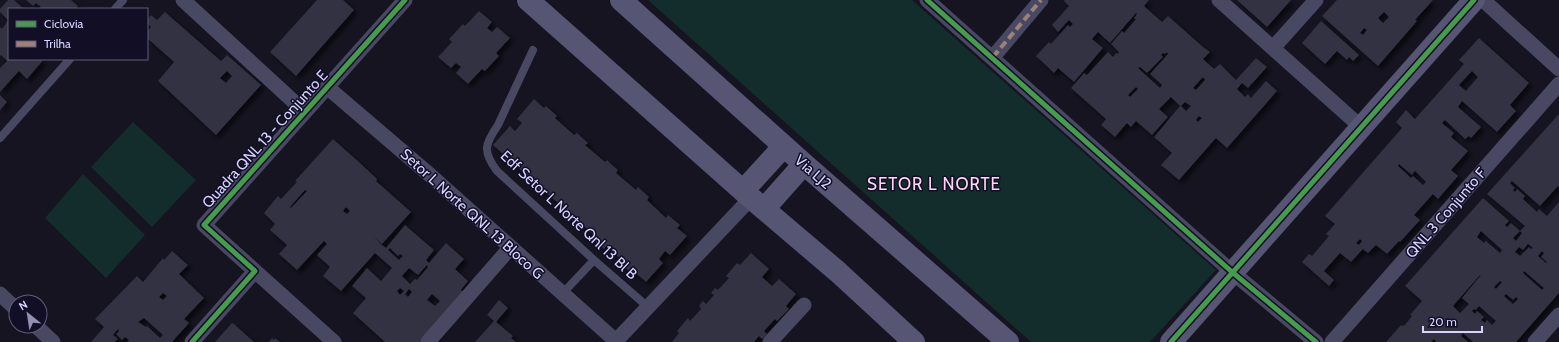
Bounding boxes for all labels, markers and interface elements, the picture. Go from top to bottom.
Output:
legend [8,8,148,60]
text: Ciclovia [44,16,83,31]
text: Trilha [44,36,71,51]
street label: Quadra QNL 13 - Conjunto E [198,66,332,212]
street label: Setor L Norte QNL 13 Bloco G [397,145,547,283]
street label: Edf Setor L Norte Qnl 13 Bl B [497,147,641,283]
street label: Via LJ2 [791,151,835,193]
street label: QNL 3 Conjunto F [1402,164,1490,262]
district label: SETOR L NORTE [867,174,1001,194]
north arrow [8,294,48,334]
text: N [16,297,30,313]
scale bar [1423,308,1482,334]
text: 20 m [1429,314,1457,329]

